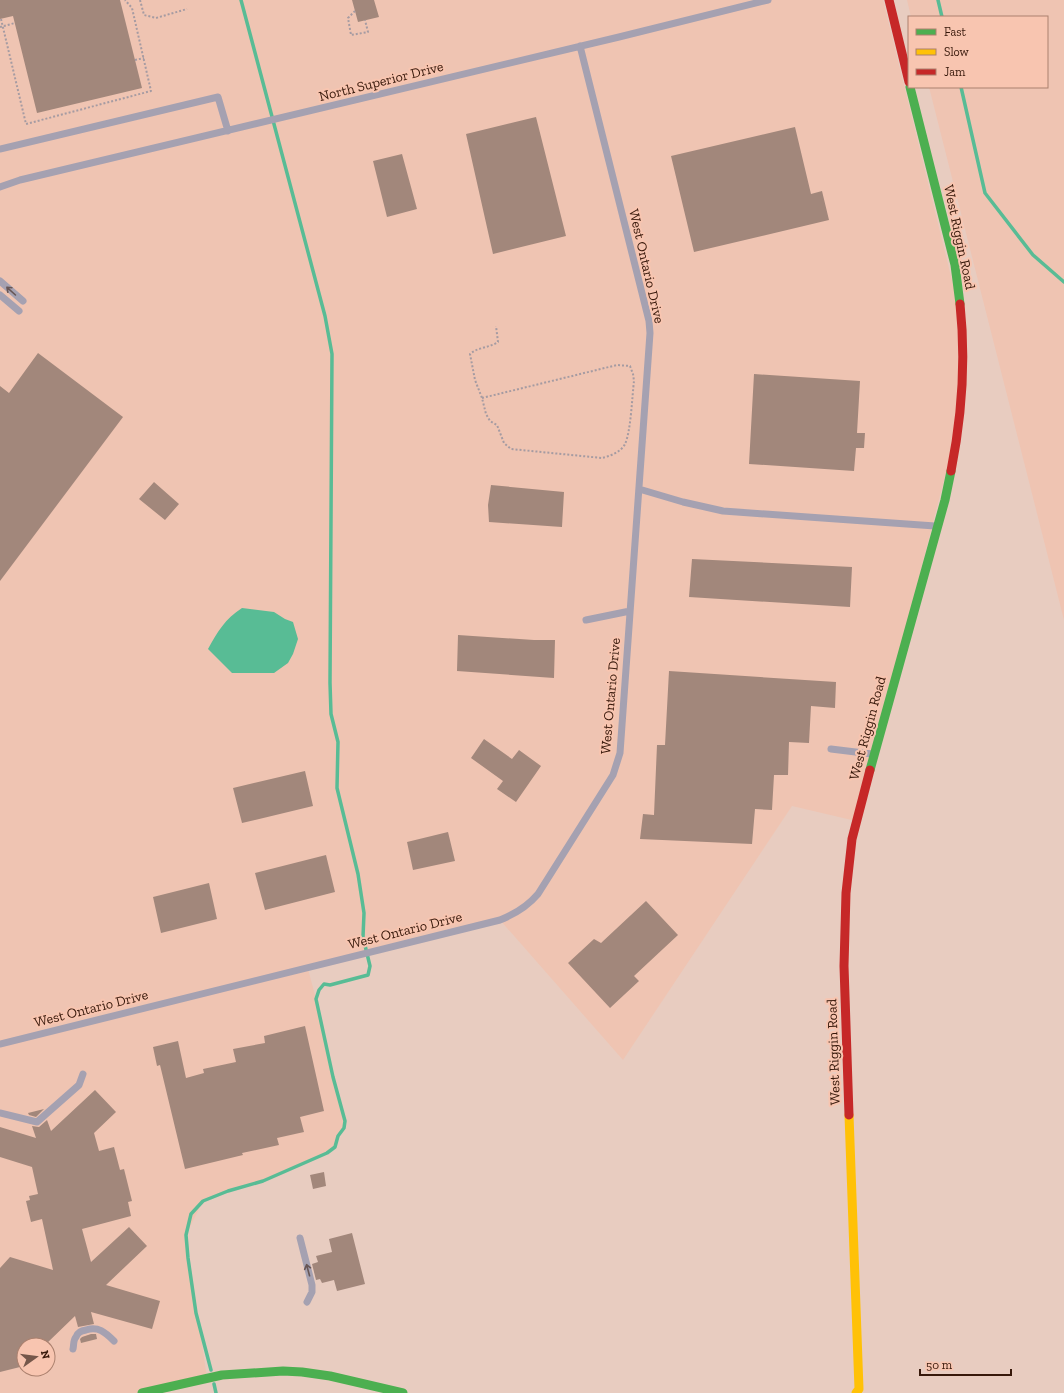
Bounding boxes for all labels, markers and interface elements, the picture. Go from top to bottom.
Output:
legend [908,16,1048,88]
text: Fast [944,25,967,39]
text: Slow [944,45,970,59]
street label: North Superior Drive [317,58,445,105]
text: Jam [944,65,966,79]
street label: West Riggin Road [940,183,979,291]
street label: West Ontario Drive [625,207,668,325]
one-way arrow [7,287,17,296]
street label: West Ontario Drive [597,637,624,755]
street label: West Riggin Road [845,674,890,782]
street label: West Ontario Drive [346,908,464,953]
street label: West Ontario Drive [32,986,150,1031]
street label: West Riggin Road [823,998,844,1106]
one-way arrow [304,1264,311,1277]
north arrow [16,1337,56,1377]
text: N [38,1349,53,1361]
scale bar [920,1351,1011,1377]
text: 50 m [926,1358,953,1372]

